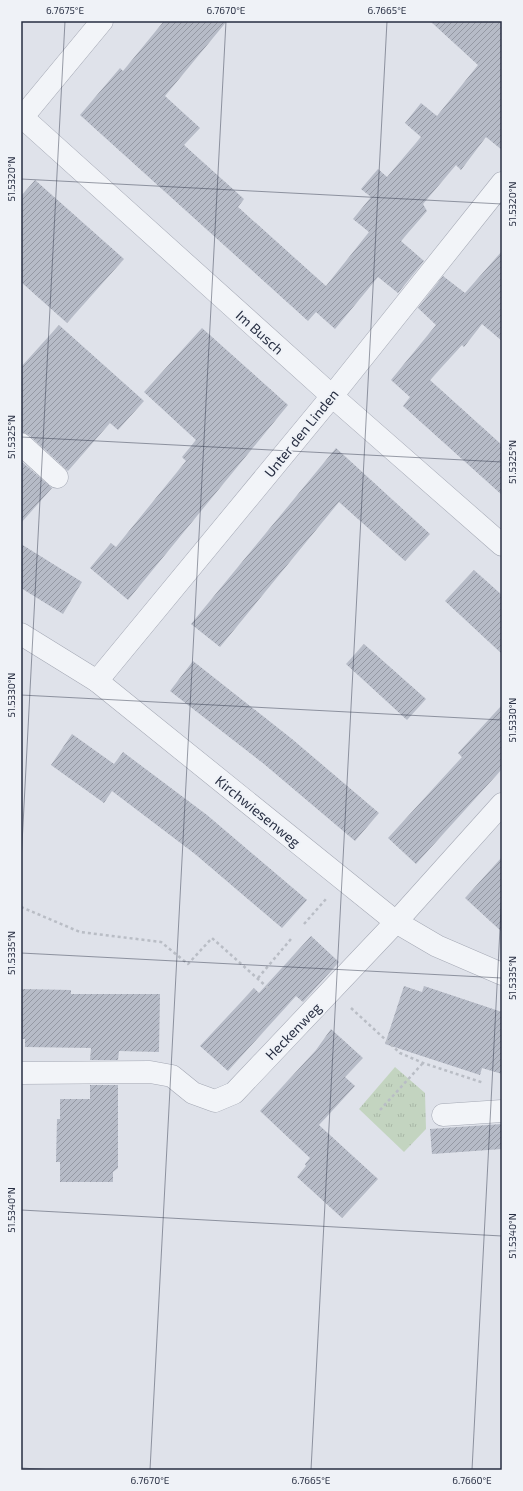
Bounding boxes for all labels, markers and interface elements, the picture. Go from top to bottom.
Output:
text: 6.7675°E [46,4,84,16]
text: 6.7670°E [207,4,246,16]
text: 6.7665°E [368,4,407,16]
text: 51.5320°N [5,157,17,201]
text: 51.5320°N [506,182,518,226]
street label: Im Busch [233,306,287,358]
street label: Unter den Linden [260,386,342,480]
text: 51.5325°N [5,415,17,459]
text: 51.5325°N [506,440,518,484]
text: 51.5330°N [5,673,17,717]
text: 51.5330°N [506,698,518,742]
street label: Kirchwiesenweg [212,772,304,851]
text: 51.5335°N [5,931,17,975]
text: 51.5335°N [506,956,518,1000]
street label: Heckenweg [261,999,325,1063]
text: 51.5340°N [5,1187,17,1233]
text: 51.5340°N [506,1213,518,1259]
text: 6.7670°E [131,1474,170,1486]
text: 6.7665°E [292,1474,331,1486]
text: 6.7660°E [452,1474,492,1486]

